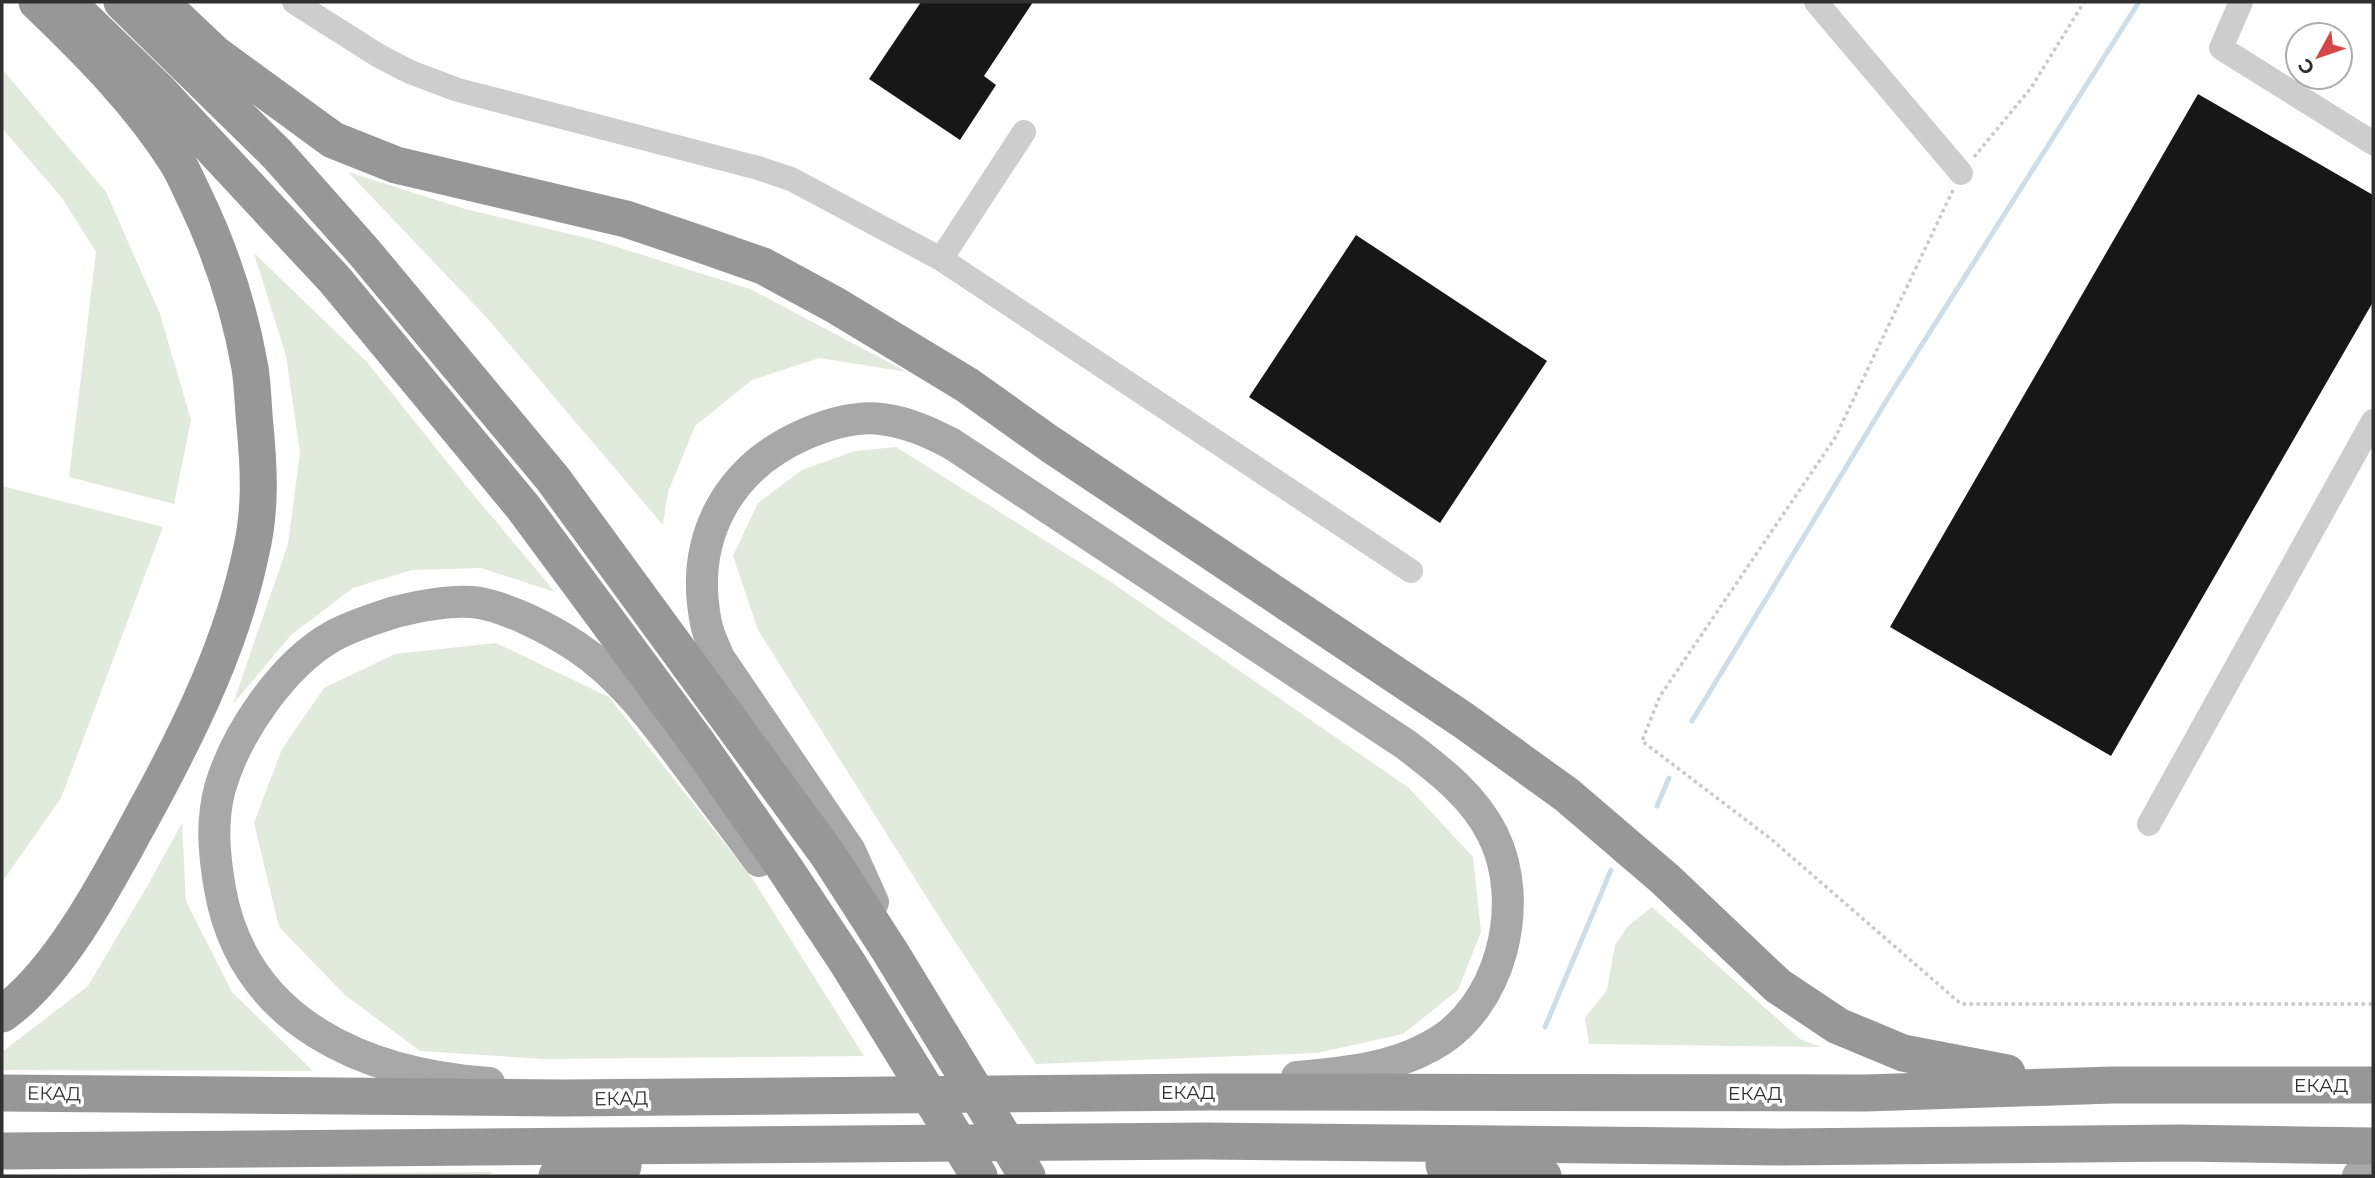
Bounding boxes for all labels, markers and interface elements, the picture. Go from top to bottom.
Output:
north arrow [2284,21,2354,91]
text: С [2293,54,2320,79]
street label: ЕКАД [2294,1074,2348,1097]
street label: ЕКАД [1161,1081,1215,1104]
street label: ЕКАД [27,1082,81,1105]
street label: ЕКАД [1728,1082,1782,1105]
street label: ЕКАД [594,1087,648,1110]

